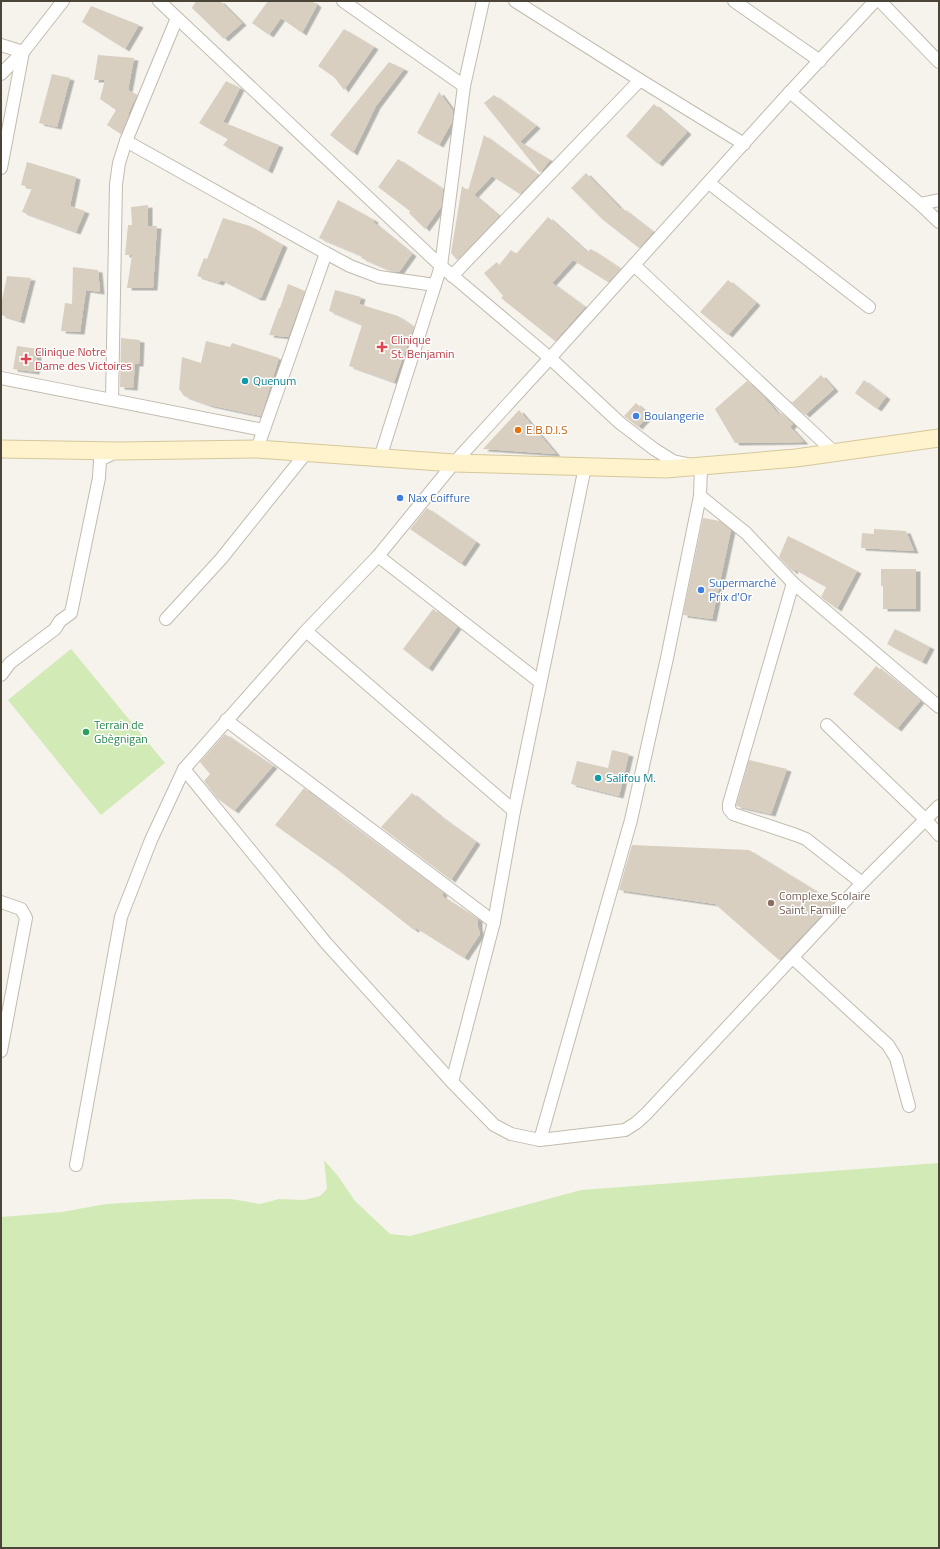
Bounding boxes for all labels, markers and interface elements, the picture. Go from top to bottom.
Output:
place label: Clinique St. Benjamin [391,330,454,363]
marker: Clinique St. Benjamin [376,341,388,353]
place label: Clinique Notre Dame des Victoires [35,342,132,375]
marker: Clinique Notre Dame des Victoires [20,353,32,365]
place label: Quenum [253,371,296,390]
marker: Quenum [240,376,250,386]
place label: Boulangerie [644,406,704,425]
marker: Boulangerie [631,411,641,421]
place label: E.B.D.I.S [526,420,567,439]
marker: E.B.D.I.S [513,425,523,435]
place label: Nax Coiffure [408,488,470,507]
marker: Nax Coiffure [395,493,405,503]
place label: Supermarché Prix d'Or [709,573,776,606]
marker: Supermarché Prix d'Or [696,585,706,595]
place label: Terrain de Gbègnigan [94,715,148,748]
marker: Terrain de Gbègnigan [81,727,91,737]
place label: Salifou M. [606,768,656,787]
marker: Salifou M. [593,773,603,783]
place label: Complexe Scolaire Saint. Famille [779,886,870,919]
marker: Complexe Scolaire Saint. Famille [766,898,776,908]

